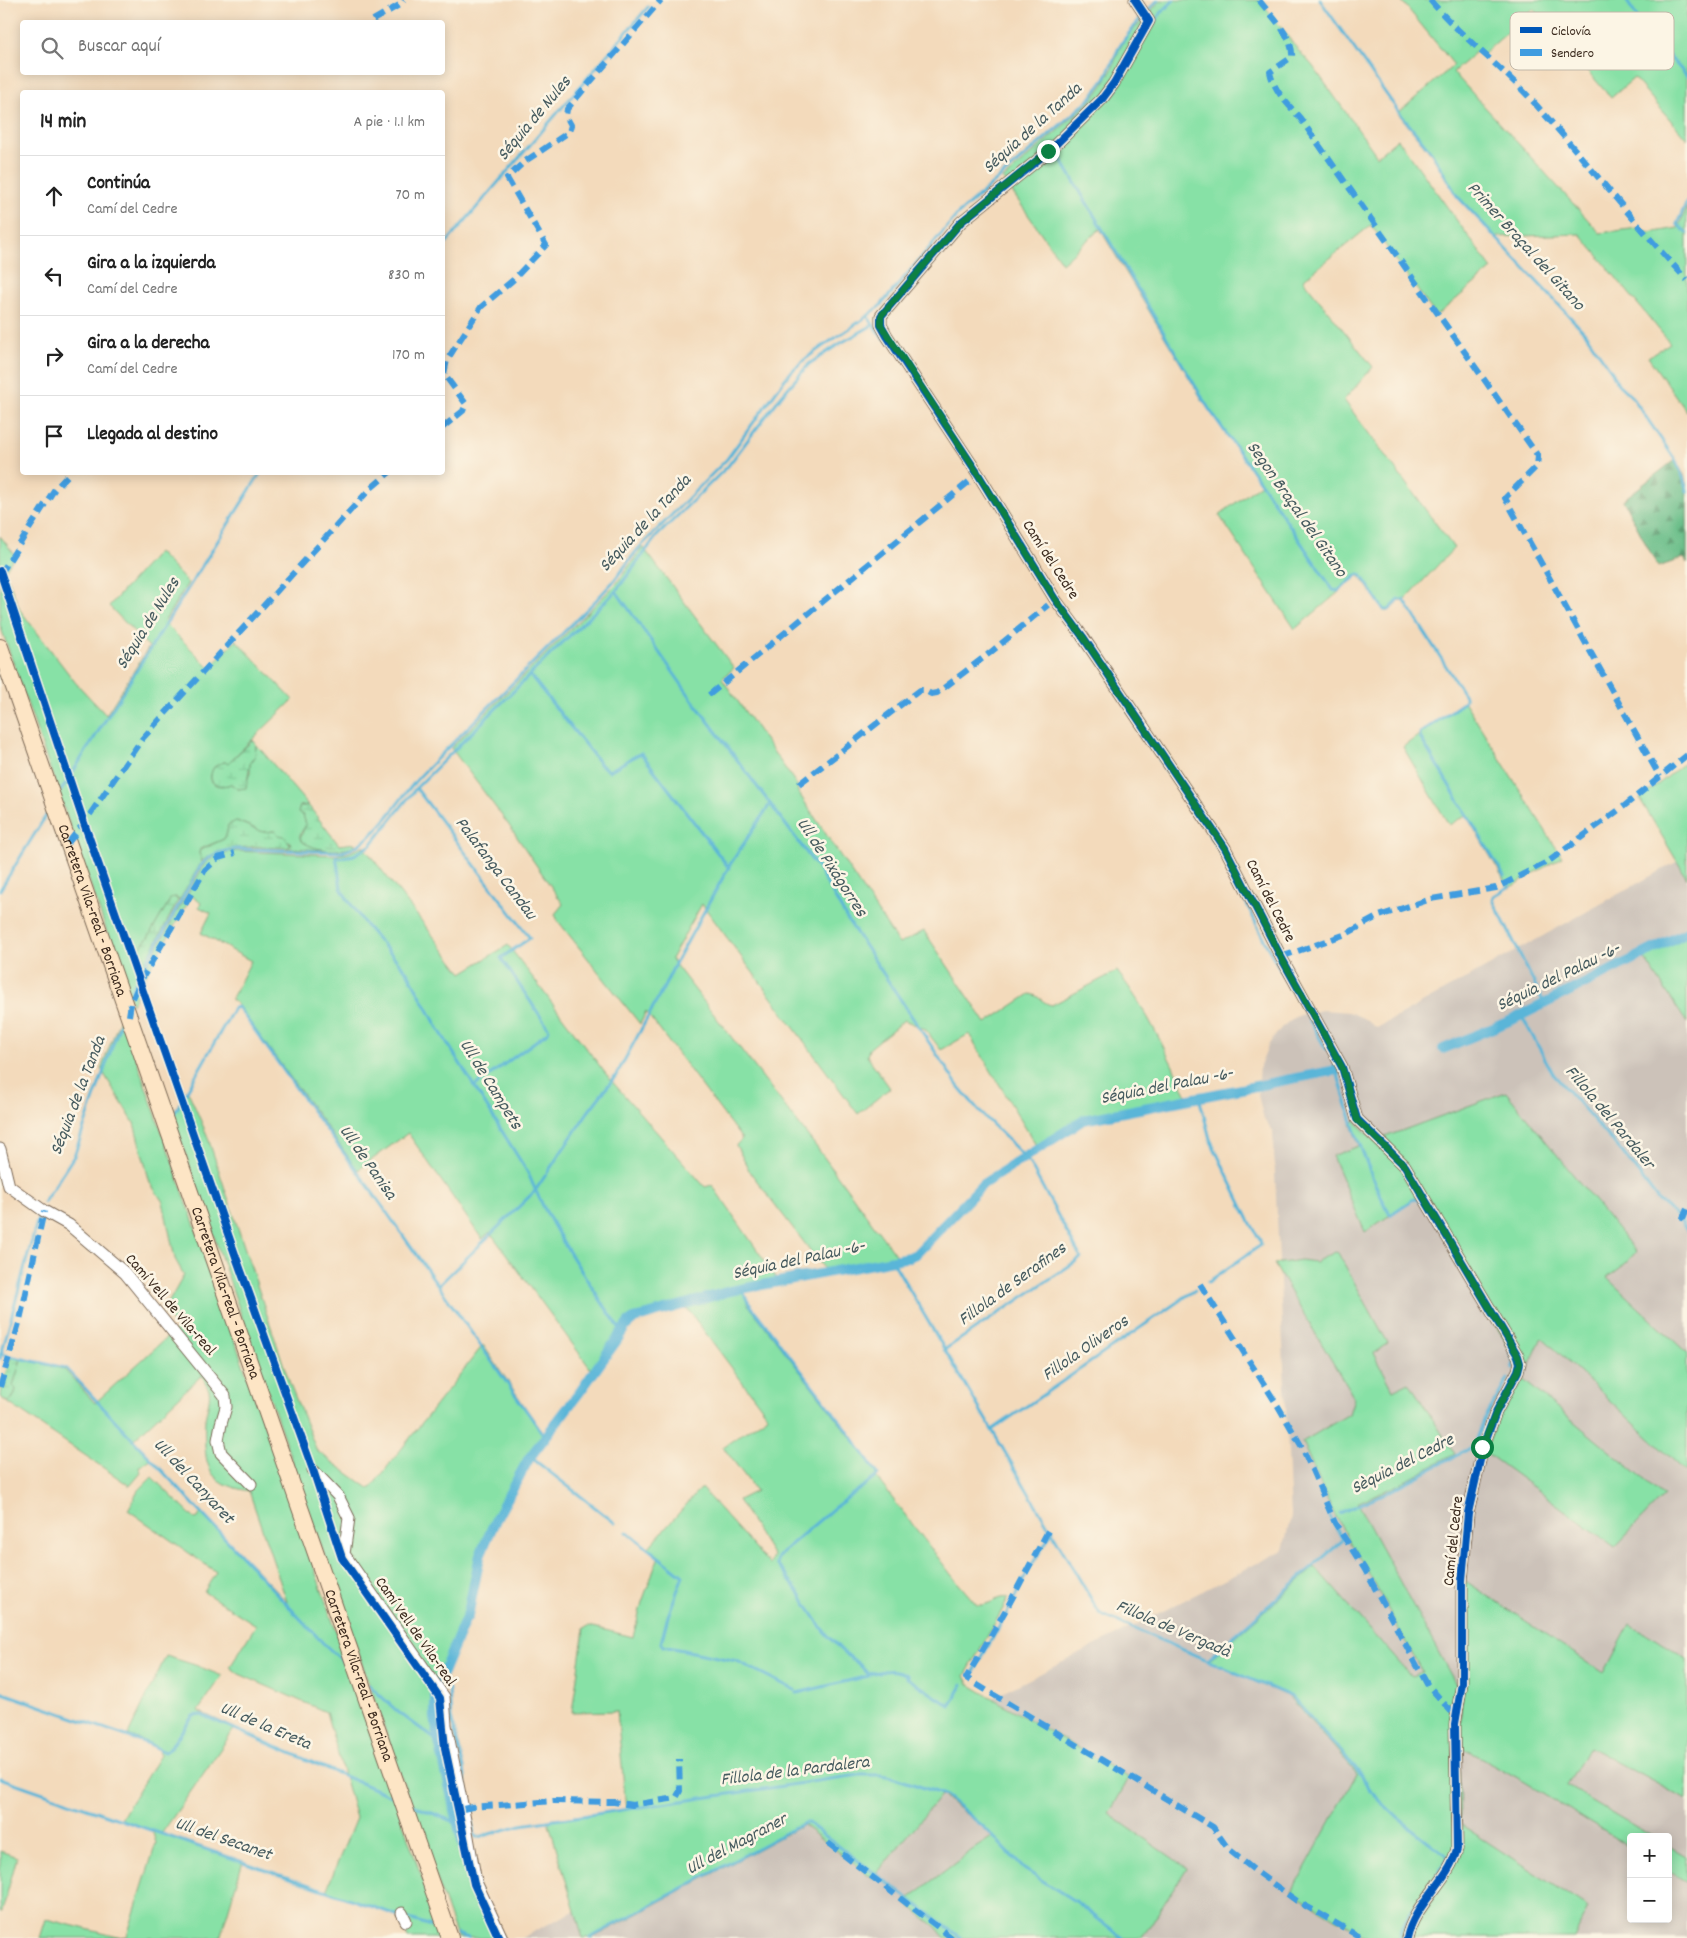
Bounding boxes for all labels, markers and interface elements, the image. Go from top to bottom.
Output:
legend [1510,12,1674,70]
search box [20,20,445,75]
text: Ciclovía [1551,22,1591,42]
icon: search [38,34,66,62]
text: Buscar aquí [78,34,160,61]
text: Sendero [1551,44,1594,64]
water label: Séquia de Nules [492,71,578,167]
water label: Séquia de la Tanda [978,77,1089,180]
text: 14 min [40,108,86,138]
text: A pie · 1.1 km [353,111,425,134]
route end [1037,140,1060,163]
text: Continúa [87,171,150,198]
water label: Primer Braçal del Gitano [1460,177,1590,318]
icon: ahead [40,182,68,210]
text: 70 m [395,184,425,207]
text: Camí del Cedre [87,198,177,221]
text: Gira a la izquierda [87,251,215,278]
icon: left [40,262,68,290]
text: 830 m [388,264,425,287]
text: Camí del Cedre [87,278,177,301]
text: Gira a la derecha [87,331,209,358]
icon: right [40,342,68,370]
text: 170 m [392,344,425,367]
text: Camí del Cedre [87,358,177,381]
icon: arrive [40,422,68,450]
text: Llegada al destino [87,422,218,449]
water label: Segon Braçal del Gitano [1240,437,1353,584]
water label: Séquia de la Tanda [594,468,699,578]
street label: Camí del Cedre [1016,516,1084,604]
water label: Séquia de Nules [111,573,187,675]
water label: Palafanga Candau [448,812,543,927]
water label: Ull de Pixágorres [790,813,873,923]
street label: Carretera Vila-real - Borriana [51,821,133,1000]
street label: Camí del Cedre [1239,855,1301,947]
water label: Séquia del Palau -6- [1493,937,1626,1019]
water label: Séquia de la Tanda [45,1031,114,1159]
water label: Ull de Campets [452,1035,528,1135]
water label: Fillola del Pardaler [1558,1061,1661,1177]
water label: Séquia del Palau -6- [1099,1062,1236,1112]
water label: Ull de Panisa [332,1121,403,1207]
street label: Carretera Vila-real - Borriana [184,1204,266,1383]
water label: Séquia del Palau -6- [731,1235,868,1287]
water label: Fillola de Serafines [954,1237,1073,1333]
street label: Camí Vell de Vila-real [119,1249,221,1361]
water label: Fillola Oliveros [1038,1310,1135,1388]
water label: Sèquia del Cedre [1347,1428,1460,1502]
water label: Ull del Canyaret [147,1434,241,1532]
route start [1471,1436,1494,1459]
street label: Camí del Cedre [1438,1495,1470,1587]
street label: Camí Vell de Vila-real [369,1573,462,1692]
street label: Carretera Vila-real - Borriana [318,1586,399,1765]
water label: Fillola de Vergadà [1112,1595,1235,1666]
water label: Ull de la Ereta [216,1697,316,1758]
water label: Fillola de la Pardalera [719,1750,872,1794]
water label: Ull del Magraner [682,1807,794,1882]
water label: Ull del Secanet [171,1812,277,1869]
map controls [1627,1833,1672,1923]
button: + [1627,1833,1672,1878]
button: − [1627,1878,1672,1923]

